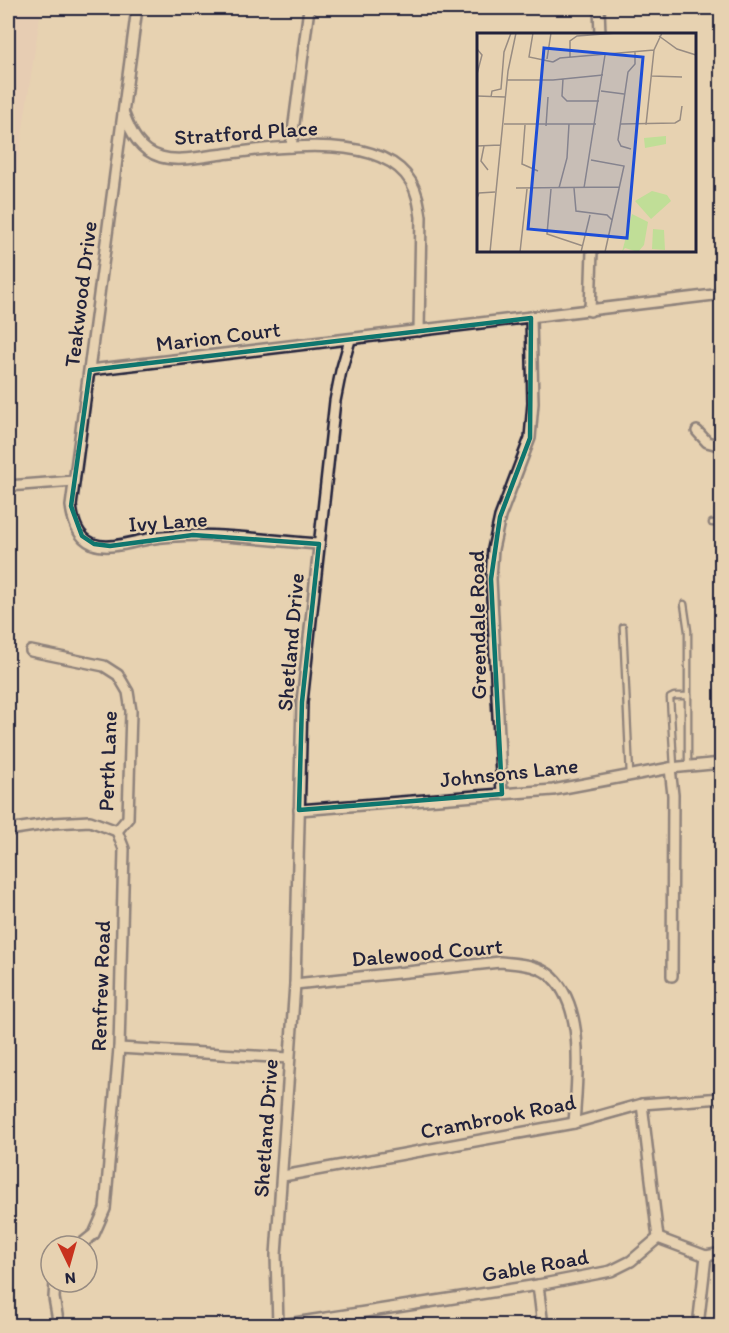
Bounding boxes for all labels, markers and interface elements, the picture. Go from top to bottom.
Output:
inset map [477,33,696,252]
street label: Stratford Place [173,114,319,151]
street label: Teakwood Drive [58,220,103,369]
street label: Marion Court [154,315,282,358]
street label: Ivy Lane [128,505,208,538]
street label: Greendale Road [463,550,492,700]
street label: Shetland Drive [271,572,310,712]
street label: Perth Lane [92,710,123,812]
street label: Johnsons Lane [439,752,580,793]
street label: Renfrew Road [85,920,116,1052]
street label: Dalewood Court [350,932,504,973]
street label: Shetland Drive [247,1058,284,1198]
street label: Crambrook Road [418,1088,578,1145]
north arrow [39,1234,99,1294]
street label: Gable Road [480,1243,591,1288]
text: N [64,1269,76,1288]

